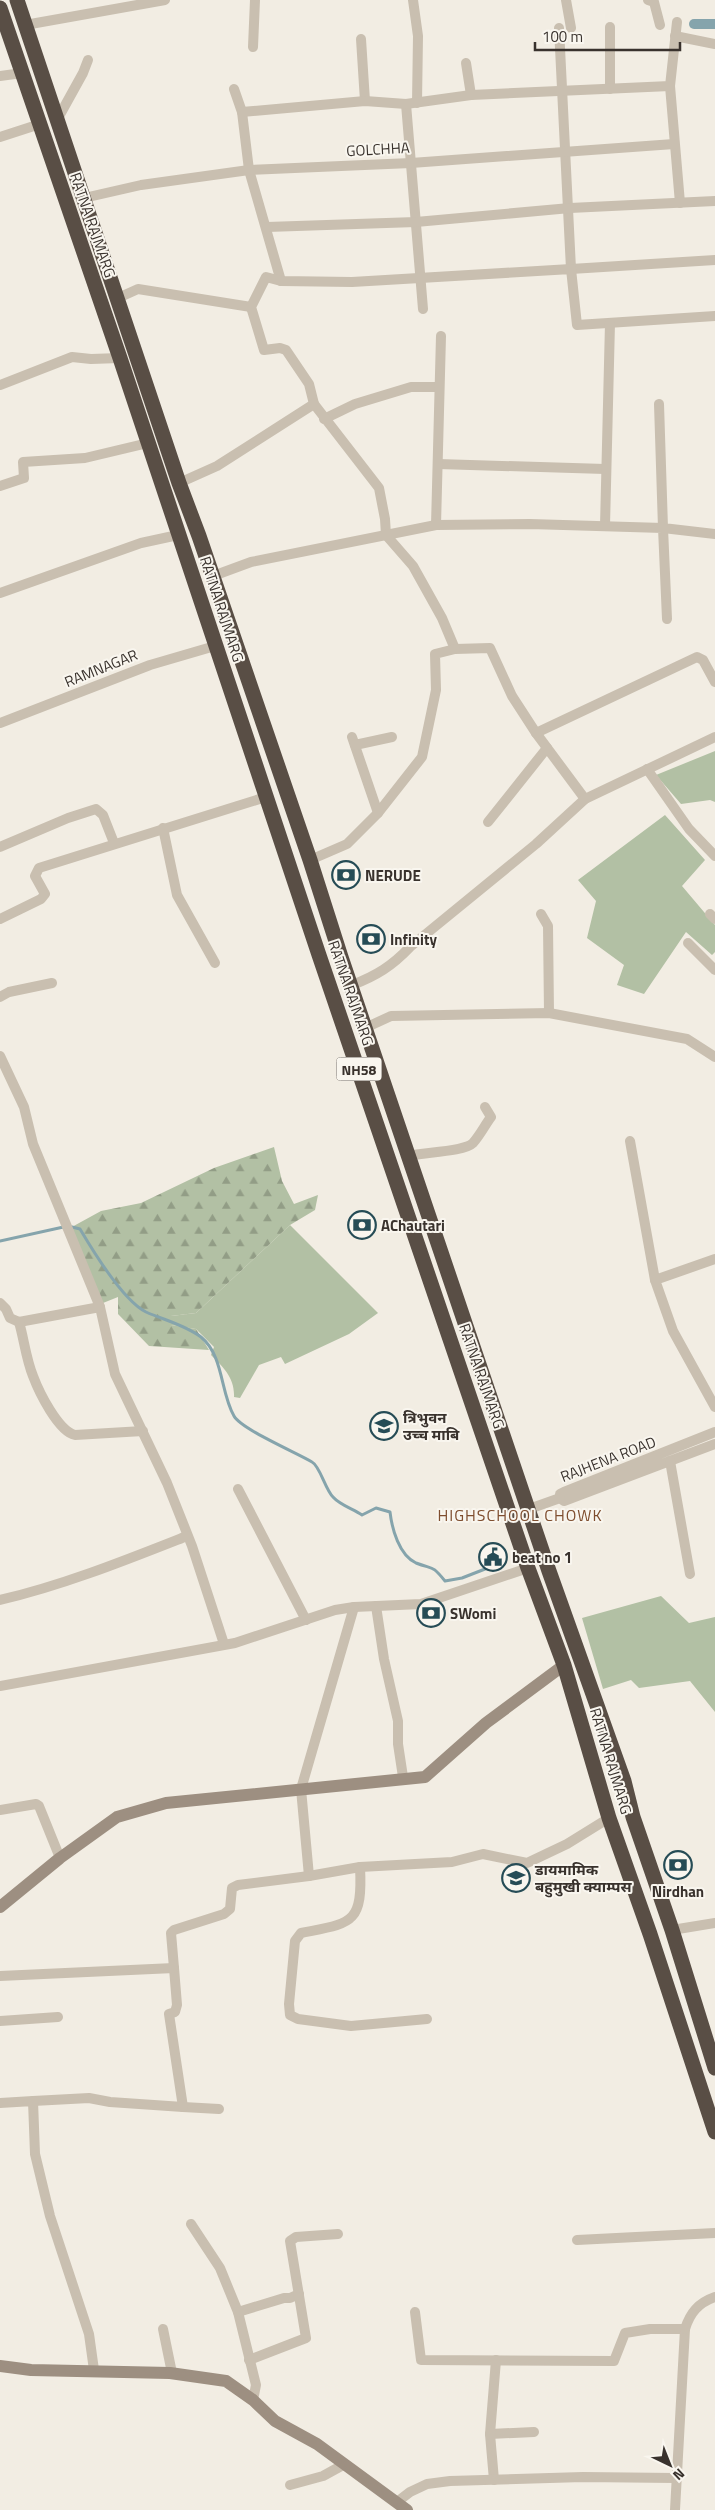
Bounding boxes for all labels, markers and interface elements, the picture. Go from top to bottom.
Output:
scale bar [535,20,680,52]
text: 100 m [542,25,583,48]
street label: GOLCHHA [346,136,410,162]
street label: RATNA RAJMARG [64,169,122,281]
street label: RATNA RAJMARG [194,553,250,665]
street label: RAMNAGAR [61,643,141,693]
bank icon: NERUDE [331,860,361,890]
place label: NERUDE [365,864,421,887]
bank icon: Infinity [356,924,386,954]
place label: Infinity [390,928,437,951]
street label: RATNA RAJMARG [322,937,380,1049]
road number: NH58 [336,1058,382,1080]
bank icon: AChautari [347,1210,377,1240]
place label: AChautari [381,1214,445,1237]
street label: RATNA RAJMARG [453,1320,511,1432]
place label: त्रिभुवन उच्च माबि [403,1406,460,1446]
school or university icon: त्रिभुवन उच्च माबि [369,1411,399,1441]
street label: RAJHENA ROAD [557,1430,659,1488]
district label: HIGHSCHOOL CHOWK [437,1503,603,1527]
public building icon: beat no 1 [478,1542,508,1572]
place label: beat no 1 [512,1546,572,1569]
bank icon: SWomi [416,1598,446,1628]
place label: SWomi [450,1602,496,1625]
street label: RATNA RAJMARG [584,1705,638,1817]
bank icon: Nirdhan [663,1850,693,1880]
place label: डायमामिक बहुमुखी क्याम्पस [534,1858,633,1898]
school or university icon: डायमामिक बहुमुखी क्याम्पस [501,1863,531,1893]
place label: Nirdhan [652,1880,704,1903]
north arrow [645,2440,695,2490]
text: N [668,2464,690,2486]

